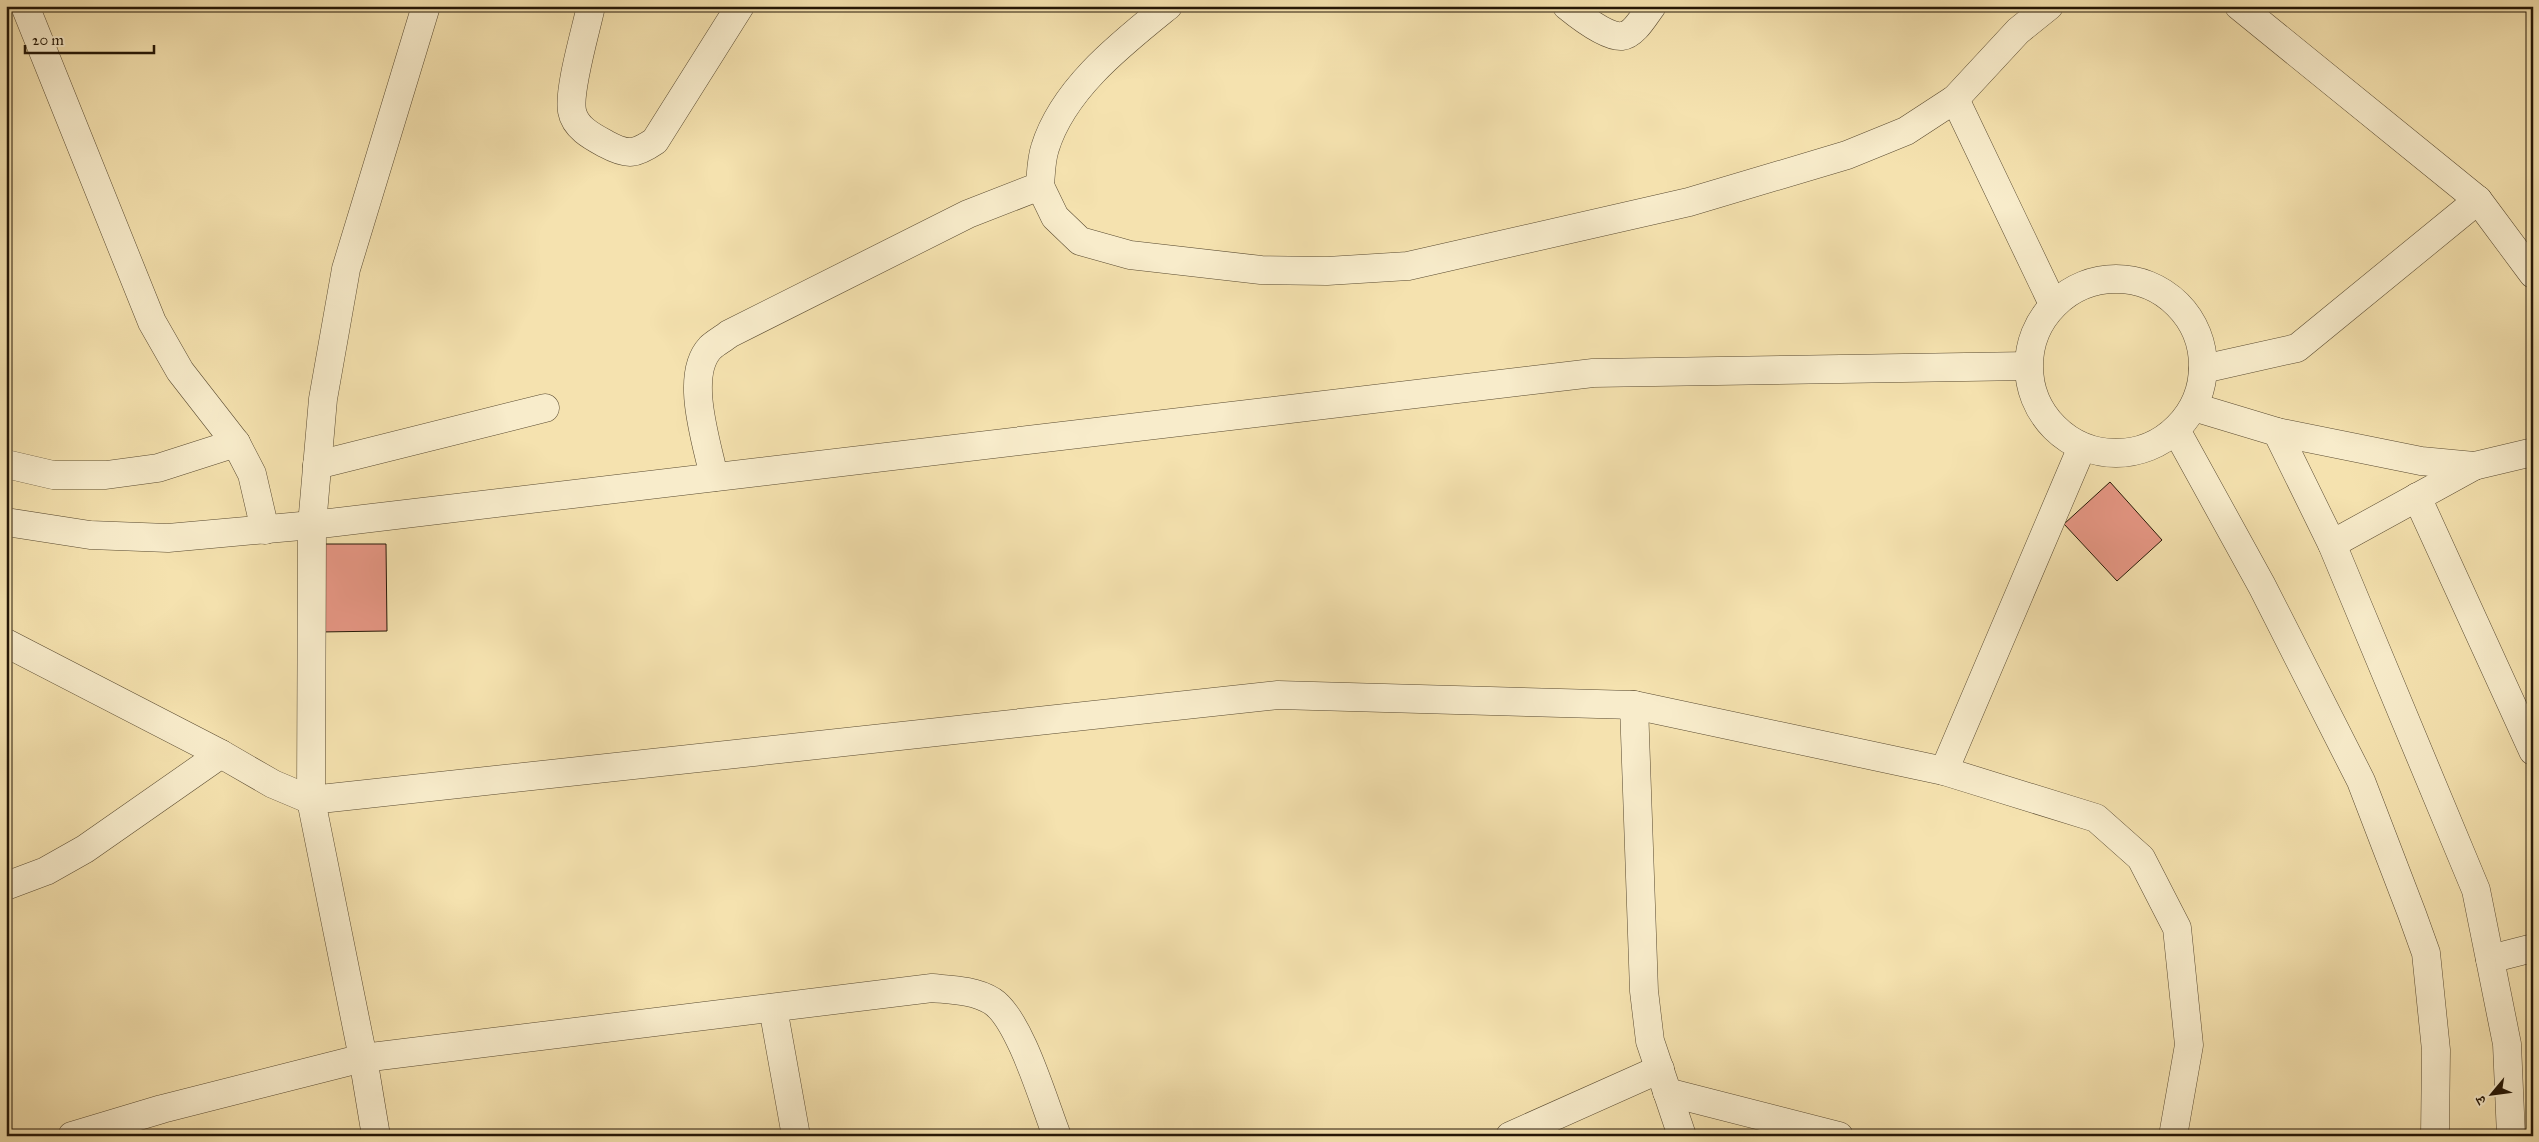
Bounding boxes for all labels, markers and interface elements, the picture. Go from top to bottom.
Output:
scale bar [25,22,154,54]
text: 20 m [32,31,64,49]
north arrow [2466,1070,2516,1120]
text: उ [2471,1092,2491,1108]

